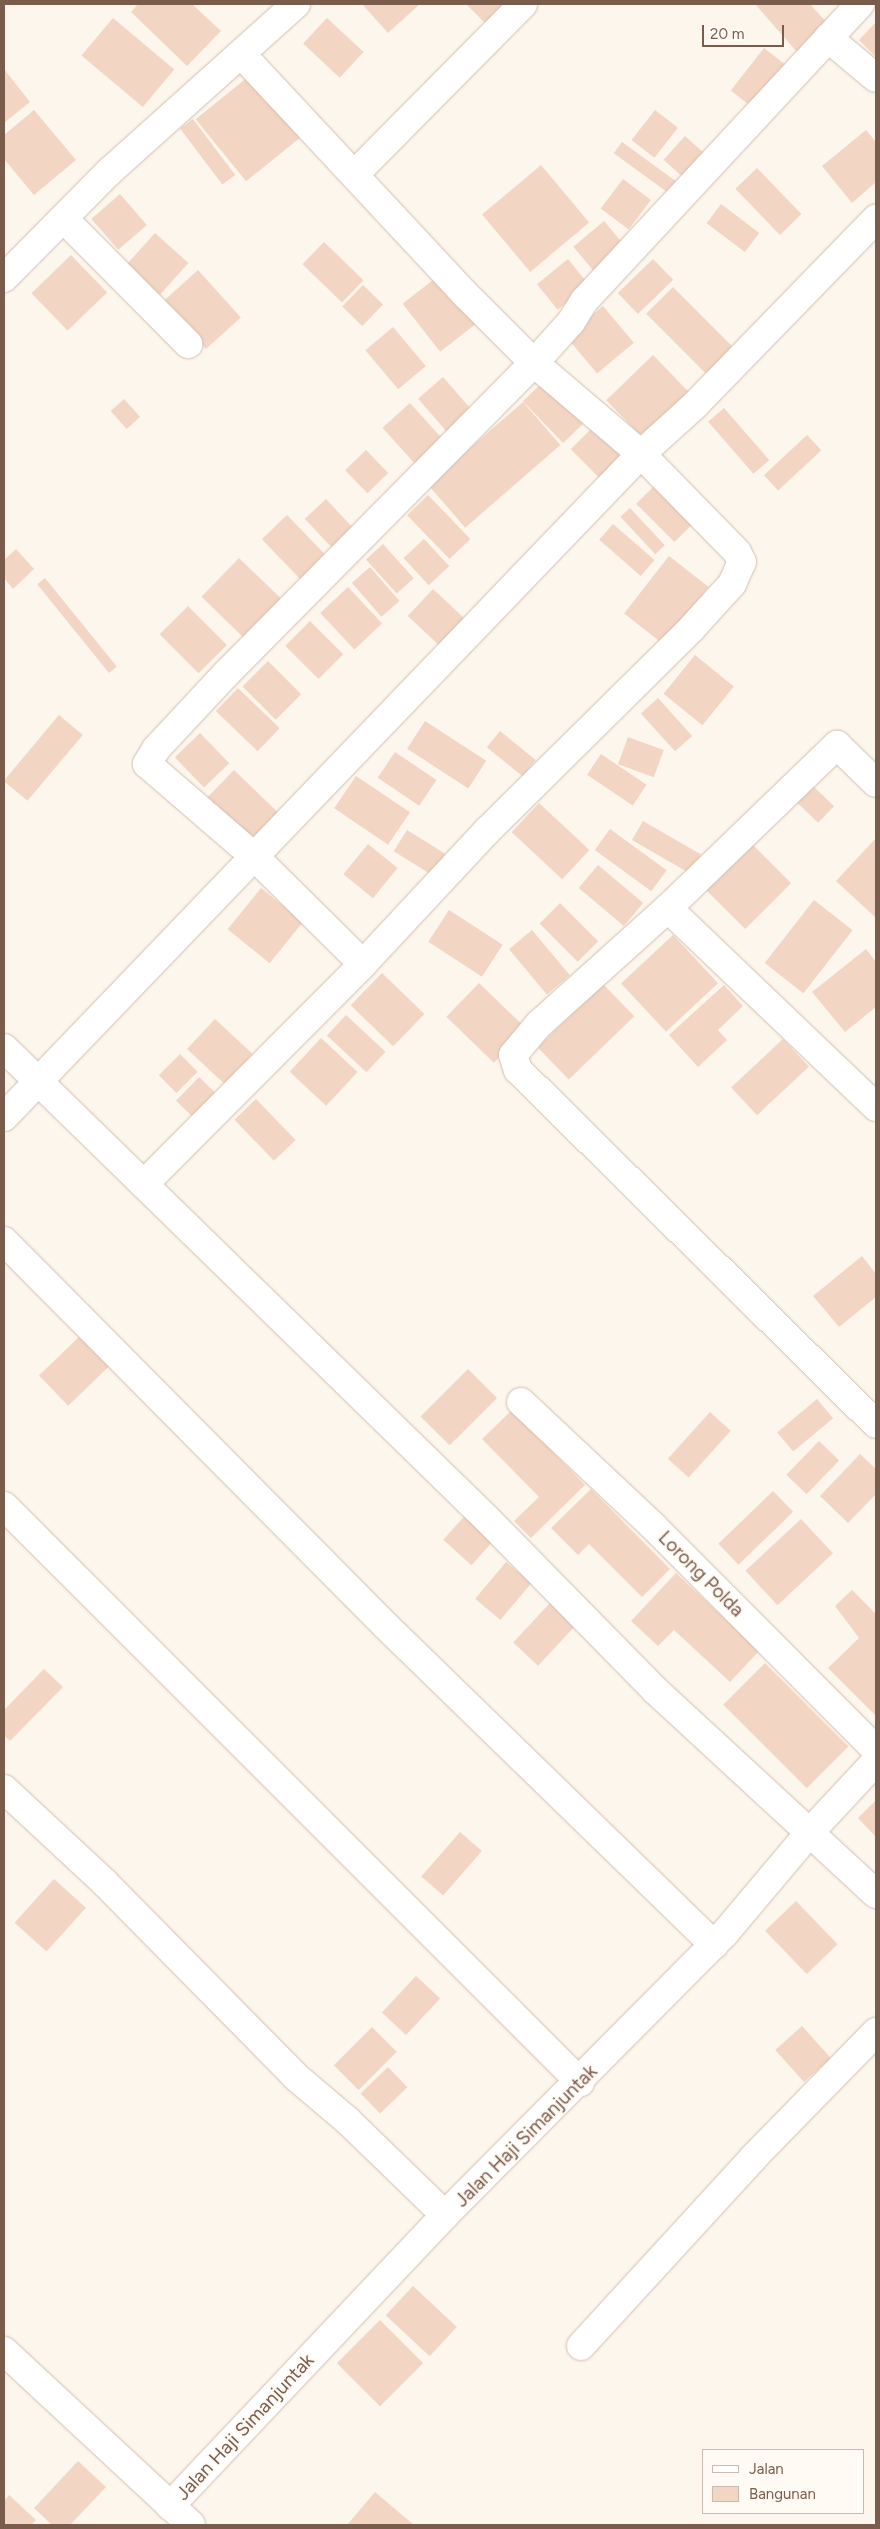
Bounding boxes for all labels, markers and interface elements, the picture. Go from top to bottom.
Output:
scale bar [705,15,788,47]
text: 20 m [710,25,744,43]
street label: Lorong Polda [653,1526,749,1622]
street label: Jalan Haji Simanjuntak [450,2060,602,2212]
street label: Jalan Haji Simanjuntak [171,2349,319,2505]
legend [702,2449,865,2514]
text: Jalan [749,2460,784,2478]
text: Bangunan [749,2485,816,2503]

